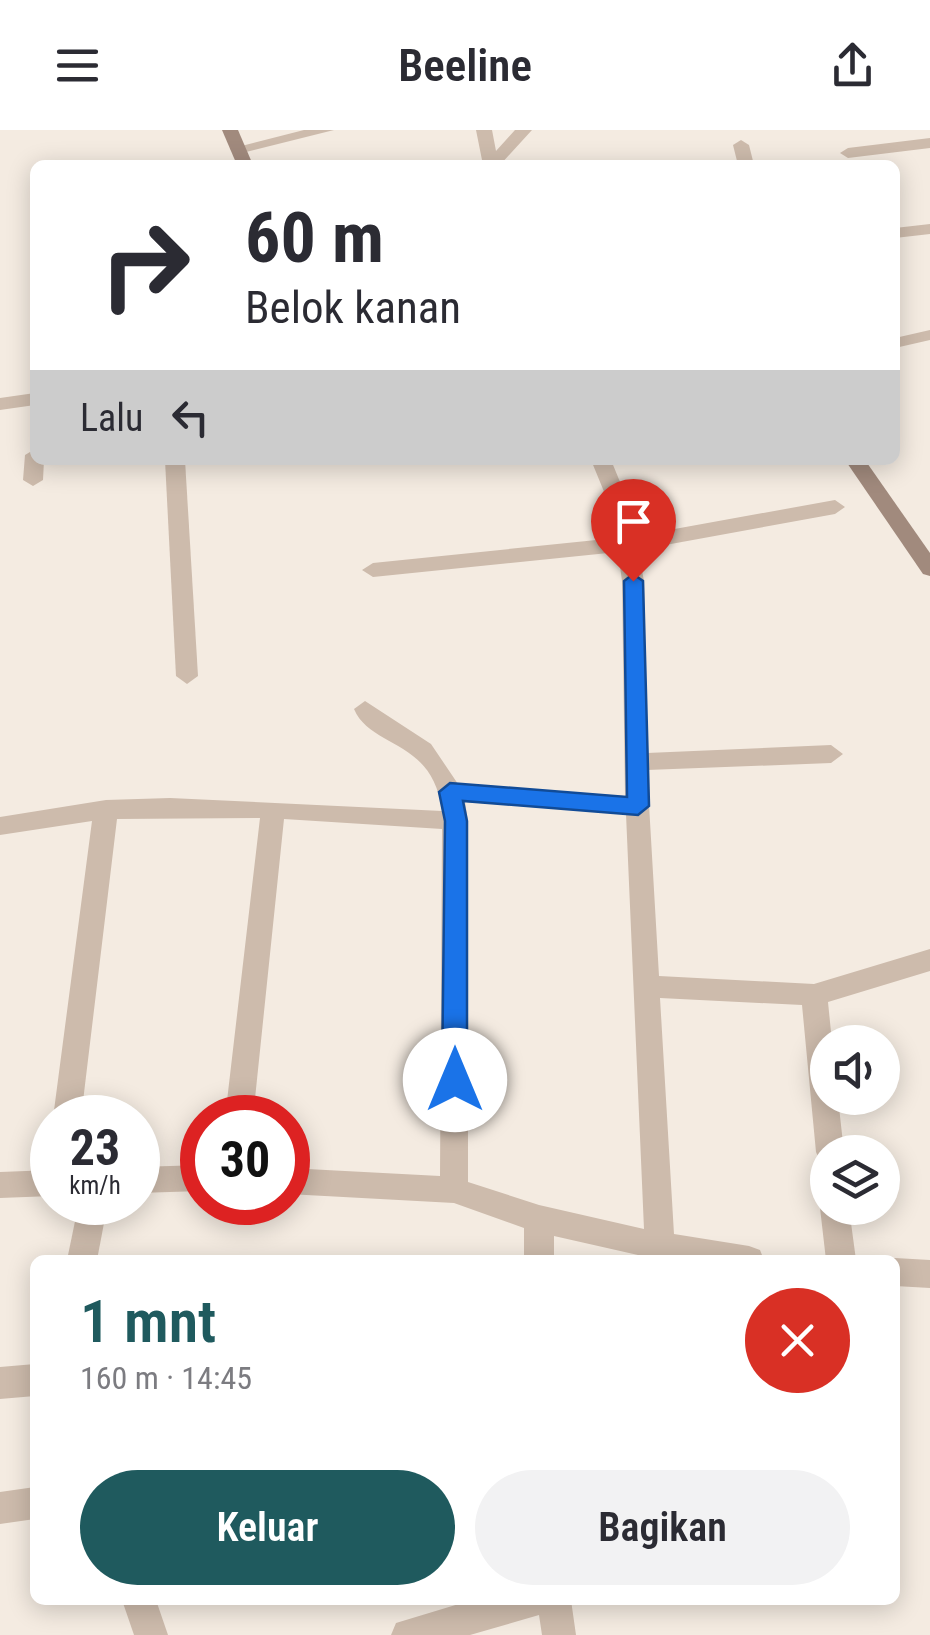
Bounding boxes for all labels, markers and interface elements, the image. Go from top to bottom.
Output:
icon: menu [50,38,105,93]
icon: share [825,38,880,93]
text: Beeline [398,39,532,92]
text: 60 m [245,197,384,279]
icon: right [80,200,210,330]
text: Belok kanan [245,281,461,334]
icon: left [163,390,218,445]
text: Lalu [80,396,143,440]
pin [591,479,676,582]
icon: arrive [606,494,661,549]
map controls [810,1025,900,1225]
button: sound [810,1025,900,1115]
position arrow [403,1028,507,1132]
speed limit sign: 30 [180,1095,310,1225]
text: 23 [70,1119,120,1177]
button: layers [810,1135,900,1225]
text: km/h [69,1171,121,1200]
text: 1 mnt [80,1286,216,1357]
button: close [745,1288,850,1393]
text: 160 m · 14:45 [80,1359,252,1397]
button: Keluar [80,1470,455,1585]
button: Bagikan [475,1470,850,1585]

